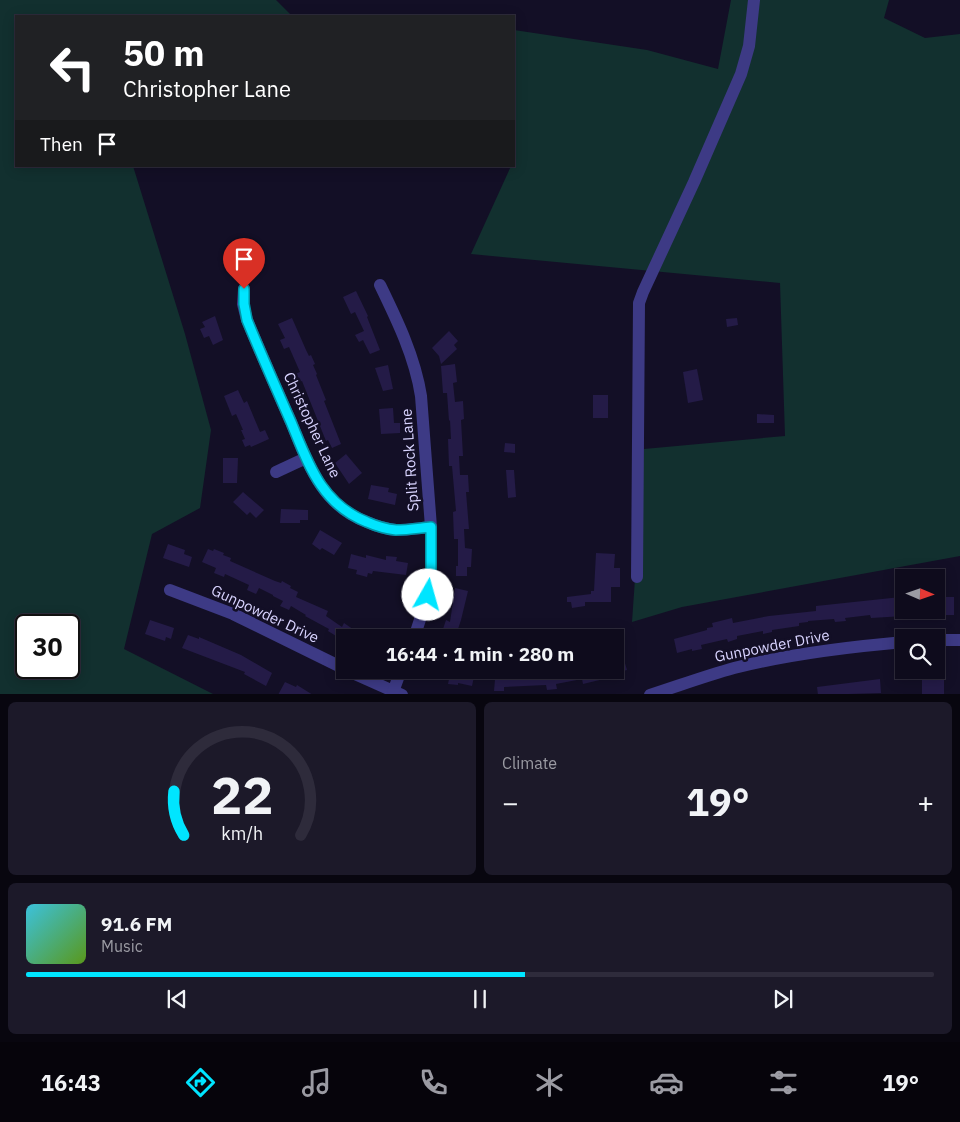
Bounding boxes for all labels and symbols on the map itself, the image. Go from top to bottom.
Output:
pin [223,238,265,289]
street label: Christopher Lane [280,369,345,481]
street label: Split Rock Lane [396,408,423,512]
position arrow [401,568,453,620]
north arrow [895,569,945,619]
street label: Gunpowder Drive [208,580,322,647]
speed limit sign: 30 [15,614,80,679]
street label: Gunpowder Drive [713,625,831,666]

